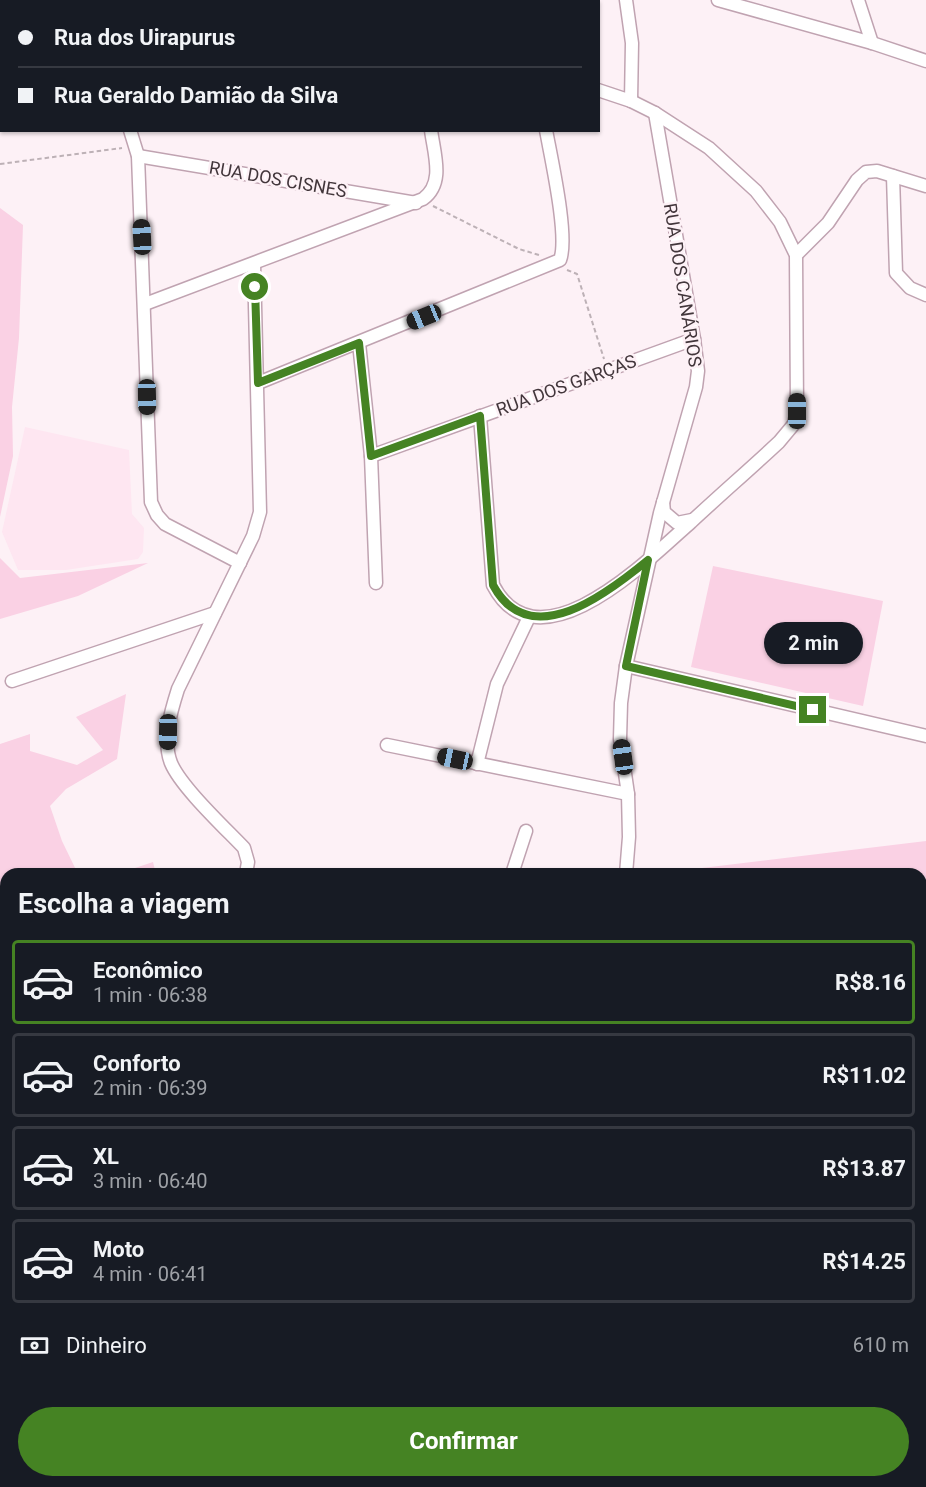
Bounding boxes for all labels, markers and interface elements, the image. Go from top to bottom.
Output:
text: Rua dos Uirapurus [54,25,235,50]
text: Rua Geraldo Damião da Silva [54,83,338,108]
street label: RUA DOS CISNES [208,157,349,201]
street label: RUA DOS CANÁRIOS [660,202,706,369]
car [132,219,152,255]
route start [241,273,268,300]
car [404,302,444,332]
street label: RUA DOS GARÇAS [493,350,639,420]
car [138,379,156,415]
car [788,393,806,429]
callout: 2 min [764,623,862,665]
text: 2 min [788,631,839,655]
route end [799,696,826,723]
car [159,714,177,750]
car [612,738,634,776]
car [436,746,474,772]
text: Escolha a viagem [18,888,230,920]
icon: car [21,955,75,1009]
text: Econômico [93,958,203,983]
text: R$8.16 [835,970,906,995]
text: 1 min · 06:38 [93,983,208,1007]
icon: car [21,1048,75,1102]
text: Conforto [93,1051,181,1076]
text: R$11.02 [822,1063,906,1088]
text: 2 min · 06:39 [93,1076,208,1100]
icon: car [21,1141,75,1195]
text: XL [93,1144,119,1169]
text: R$13.87 [822,1156,906,1181]
text: 3 min · 06:40 [93,1169,208,1193]
icon: car [21,1234,75,1288]
text: Moto [93,1237,144,1262]
text: R$14.25 [822,1249,906,1274]
text: 4 min · 06:41 [93,1262,208,1286]
icon: cash [18,1329,51,1362]
text: Dinheiro [66,1333,147,1358]
text: 610 m [853,1333,909,1357]
button: Confirmar [18,1407,909,1476]

